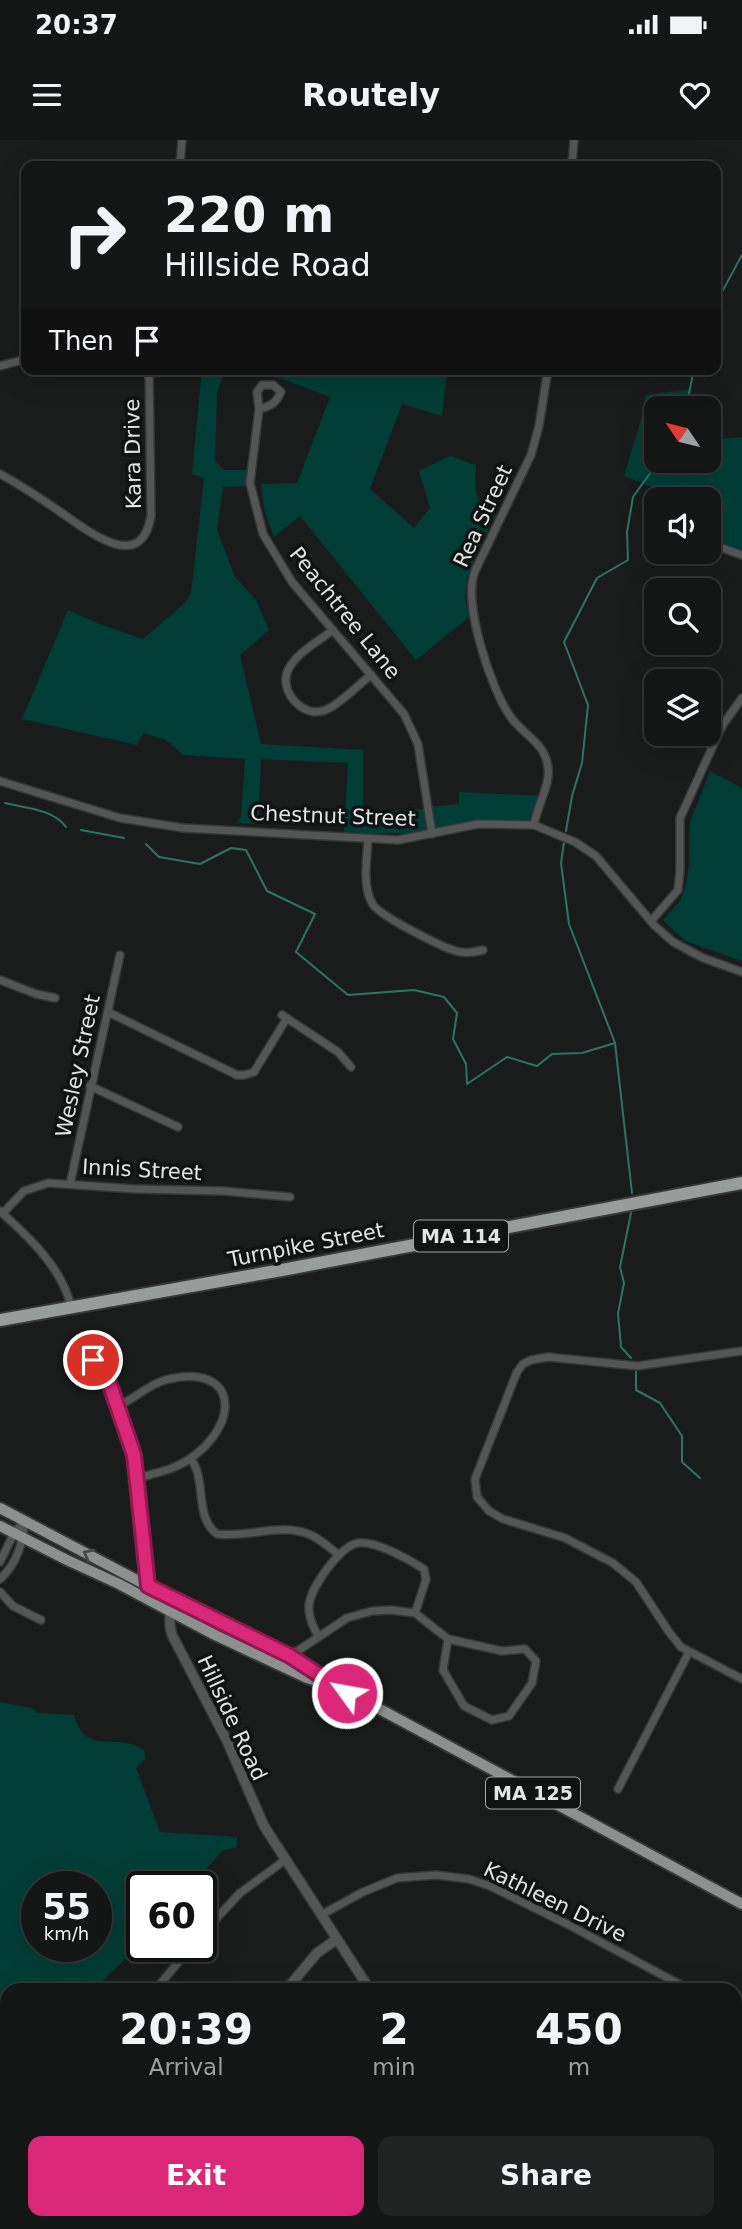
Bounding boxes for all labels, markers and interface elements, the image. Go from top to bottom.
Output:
text: 20:37 [35,10,118,40]
icon: menu [28,76,66,114]
text: Routely [302,76,440,114]
icon: heart [676,76,714,114]
text: 220 m [164,187,334,244]
icon: right [49,189,140,280]
text: Hillside Road [164,246,371,284]
icon: arrive [128,322,166,360]
text: Then [49,326,114,356]
north arrow [644,396,721,472]
map controls [644,396,721,746]
street label: Kara Drive [120,399,146,509]
street label: Rea Street [449,461,517,571]
button: sound [644,487,721,564]
street label: Peachtree Lane [285,542,405,684]
button: search [644,578,721,655]
button: layers [644,669,721,746]
street label: Chestnut Street [250,801,416,831]
street label: Wesley Street [51,993,105,1139]
street label: Innis Street [81,1155,203,1185]
street label: Turnpike Street [225,1218,386,1272]
road number: MA 114 [414,1220,508,1252]
pin [63,1330,123,1390]
icon: arrive [74,1341,112,1379]
one-way arrow [83,1548,95,1562]
street label: Hillside Road [192,1651,272,1785]
position arrow [310,1656,384,1730]
road number: MA 125 [486,1778,580,1808]
street label: Kathleen Drive [480,1857,630,1947]
speed limit sign: 60 [126,1871,217,1962]
text: 55 [42,1887,91,1927]
text: km/h [44,1923,89,1944]
text: 20:39 [119,2005,253,2054]
text: 2 [379,2005,409,2054]
text: 450 [535,2005,623,2054]
text: Arrival [149,2054,224,2080]
text: min [372,2054,416,2080]
text: m [568,2054,590,2080]
button: Exit [28,2136,364,2216]
button: Share [378,2136,714,2216]

